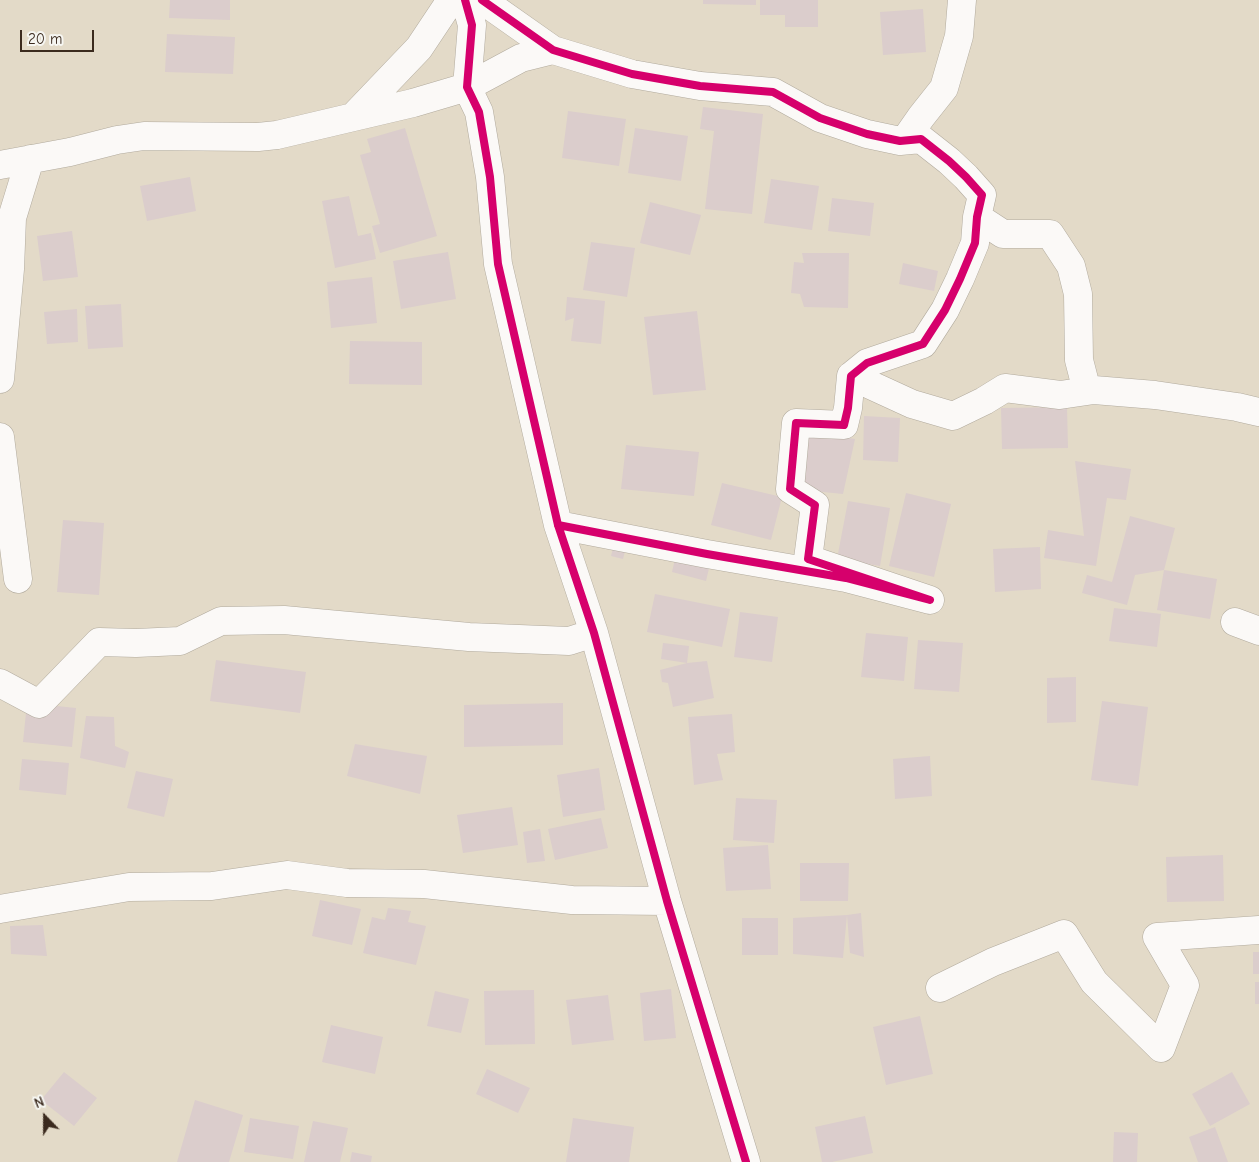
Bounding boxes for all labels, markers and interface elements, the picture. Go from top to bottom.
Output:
scale bar [22,20,96,52]
text: 20 m [28,30,62,48]
north arrow [20,1092,70,1142]
text: N [32,1093,47,1112]

